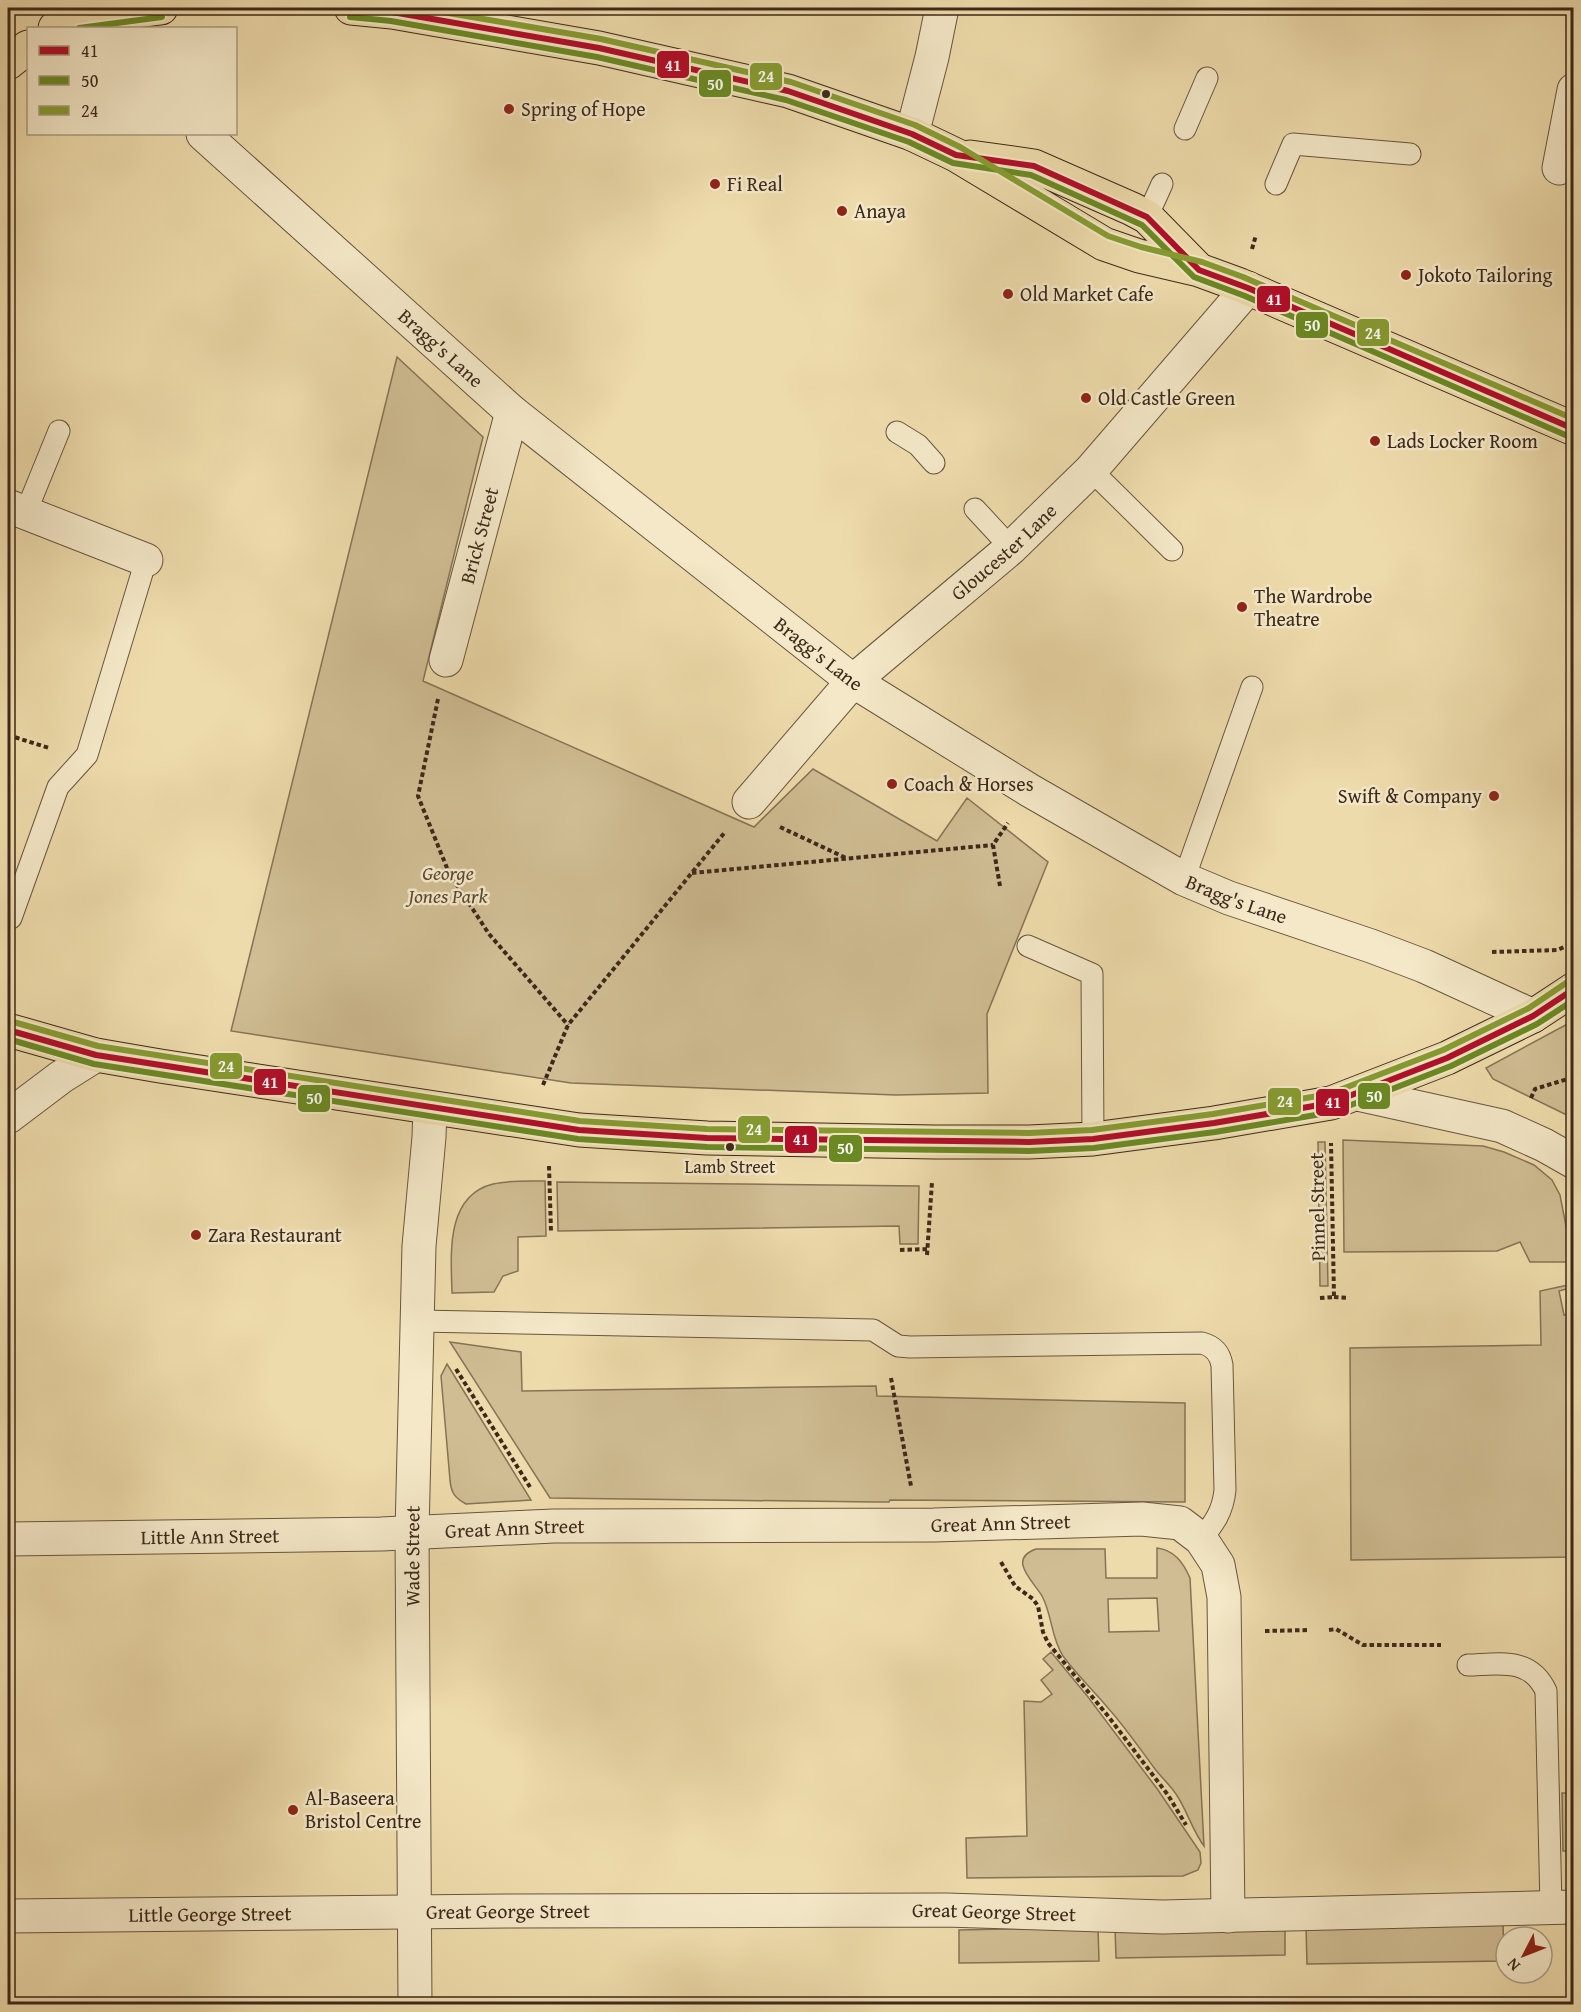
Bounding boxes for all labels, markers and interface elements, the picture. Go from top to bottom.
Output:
legend [27,27,237,135]
text: 41 [81,37,98,64]
line badge: 41 [656,50,690,79]
text: 41 [665,53,681,77]
line badge: 24 [749,62,783,91]
text: 24 [758,64,774,88]
text: 50 [81,67,99,94]
line badge: 50 [698,69,732,98]
text: 50 [707,72,723,96]
unlabelled marker [820,88,832,100]
place label: Spring of Hope [521,94,646,123]
text: 24 [81,97,98,124]
marker: Spring of Hope [502,102,516,116]
place label: Fi Real [727,169,783,198]
marker: Fi Real [708,177,722,191]
place label: Anaya [854,196,906,225]
marker: Anaya [835,204,849,218]
place label: Jokoto Tailoring [1415,260,1553,289]
marker: Jokoto Tailoring [1399,268,1413,282]
place label: Old Market Cafe [1020,279,1154,308]
line badge: 41 [1256,285,1291,313]
marker: Old Market Cafe [1001,287,1015,301]
text: 41 [1266,287,1282,311]
street label: Bragg's Lane [392,301,490,394]
line badge: 50 [1295,311,1329,339]
text: 50 [1304,313,1320,337]
line badge: 24 [1356,318,1390,347]
text: 24 [1365,321,1381,345]
place label: Old Castle Green [1098,383,1235,412]
marker: Old Castle Green [1079,391,1093,405]
place label: Lads Locker Room [1387,426,1538,455]
marker: Lads Locker Room [1368,434,1382,448]
street label: Brick Street [452,484,505,587]
street label: Gloucester Lane [944,496,1063,607]
place label: The Wardrobe Theatre [1254,581,1373,633]
marker: The Wardrobe Theatre [1235,600,1249,614]
street label: Bragg's Lane [768,609,869,698]
place label: Coach & Horses [904,769,1034,798]
marker: Coach & Horses [885,777,899,791]
place label: Swift & Company [1338,781,1482,810]
marker: Swift & Company [1487,789,1501,803]
park label: George Jones Park [405,858,489,910]
street label: Bragg's Lane [1182,866,1291,931]
line badge: 24 [209,1052,243,1080]
text: 24 [218,1054,234,1078]
line badge: 41 [253,1068,287,1096]
text: 41 [262,1070,278,1094]
line badge: 50 [1357,1082,1391,1110]
line badge: 50 [297,1084,331,1113]
text: 50 [1366,1084,1382,1108]
text: 50 [306,1086,322,1110]
line badge: 24 [1267,1087,1302,1116]
line badge: 41 [1315,1088,1350,1117]
text: 24 [1277,1089,1293,1113]
text: 41 [1325,1090,1341,1114]
line badge: 24 [737,1115,771,1144]
text: 24 [746,1117,762,1141]
line badge: 41 [784,1125,818,1154]
text: 41 [793,1127,809,1151]
line badge: 50 [828,1134,863,1163]
text: 50 [837,1136,853,1160]
marker: Lamb Street [724,1141,736,1153]
street label: Pinnel Street [1301,1152,1332,1262]
place label: Lamb Street [685,1153,776,1180]
place label: Zara Restaurant [208,1220,342,1249]
marker: Zara Restaurant [189,1228,203,1242]
street label: Wade Street [397,1505,427,1607]
street label: Great Ann Street [930,1506,1071,1539]
street label: Great Ann Street [444,1511,585,1545]
street label: Little Ann Street [141,1520,279,1551]
place label: Al-Baseera Bristol Centre [305,1783,421,1835]
marker: Al-Baseera Bristol Centre [286,1803,300,1817]
street label: Great George Street [912,1895,1076,1928]
street label: Great George Street [426,1896,590,1926]
street label: Little George Street [128,1898,292,1929]
north arrow [1494,1925,1554,1985]
text: N [1500,1953,1525,1977]

